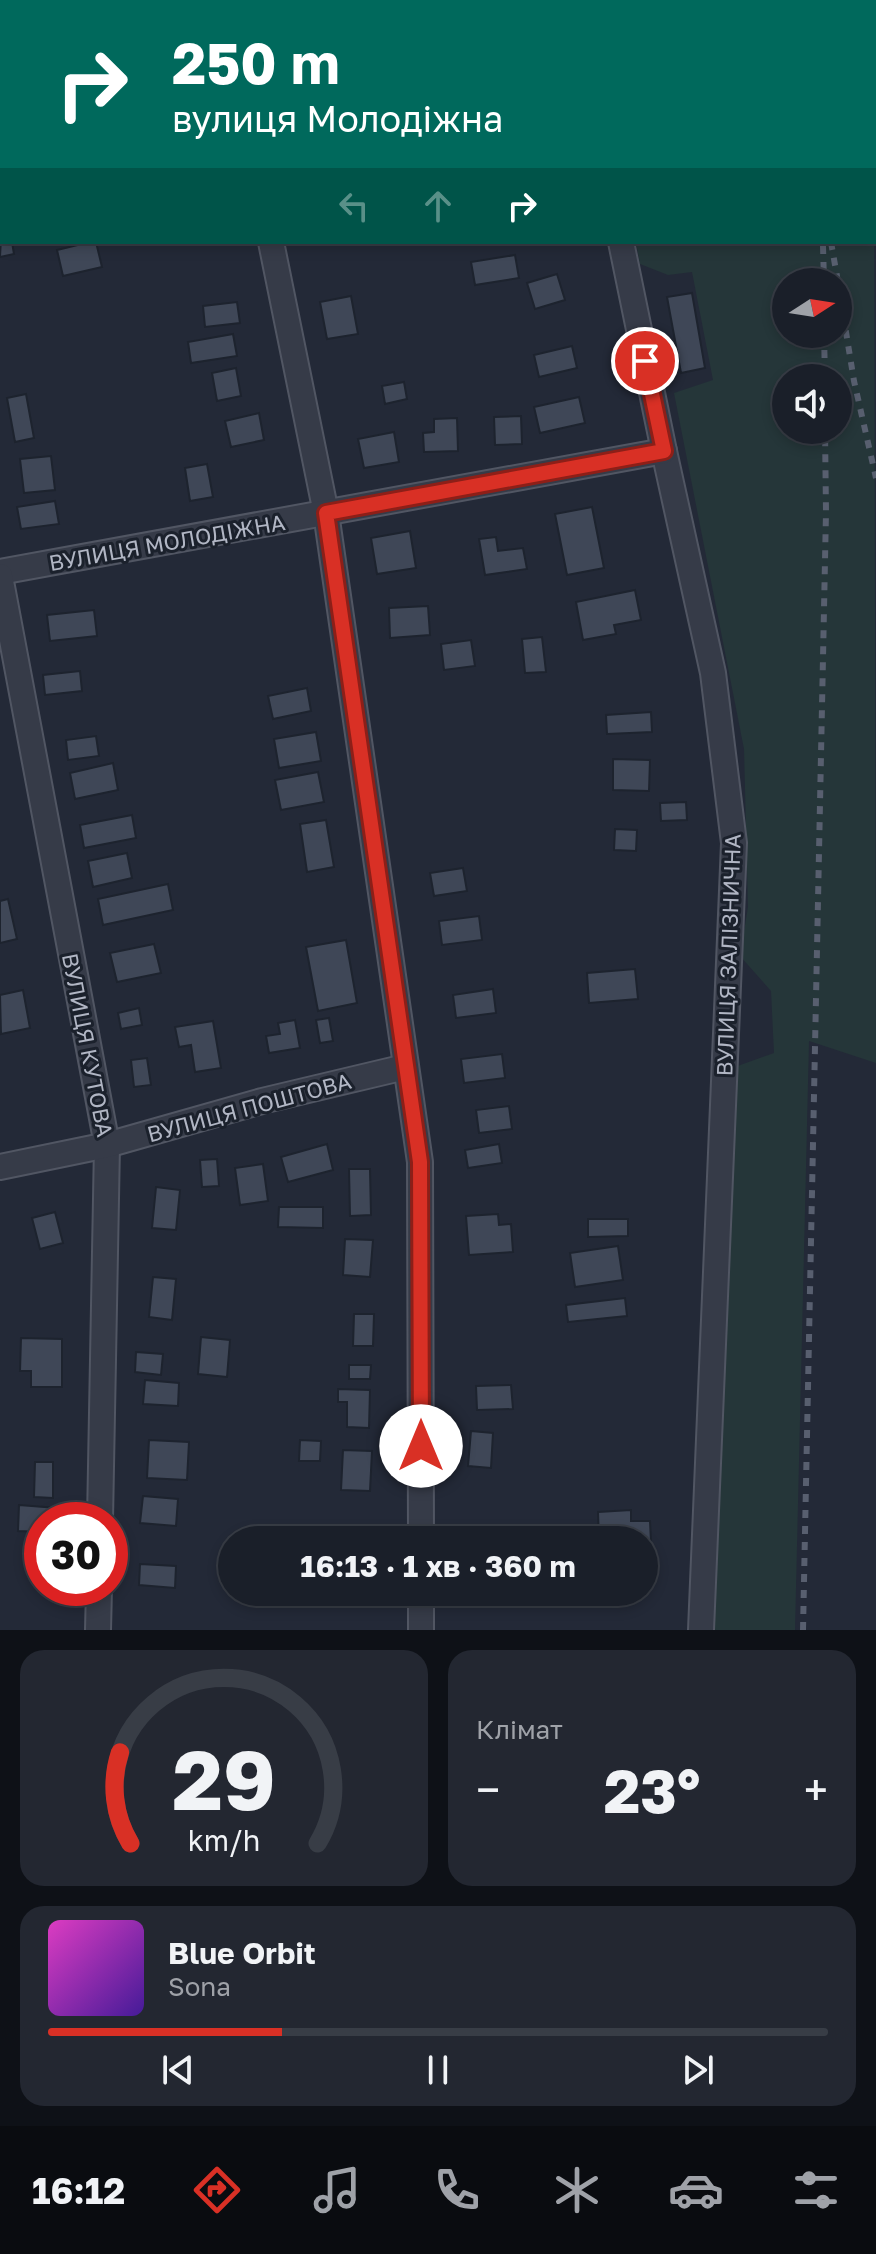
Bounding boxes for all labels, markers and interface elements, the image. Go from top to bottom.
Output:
text: 250 m [172,29,340,96]
icon: right [40,32,144,136]
text: вулиця Молодіжна [172,97,503,140]
icon: left [332,184,376,228]
icon: ahead [416,184,460,228]
icon: right [500,184,544,228]
north arrow [772,268,852,348]
map controls [772,268,852,444]
pin [611,327,679,395]
icon: arrive [623,339,667,383]
button: sound [772,364,852,444]
street label: ВУЛИЦЯ МОЛОДІЖНА [47,508,288,576]
street label: ВУЛИЦЯ ЗАЛІЗНИЧНА [710,833,746,1077]
street label: ВУЛИЦЯ КУТОВА [57,951,119,1140]
street label: ВУЛИЦЯ ПОШТОВА [144,1067,354,1147]
position arrow [379,1404,463,1488]
speed limit sign: 30 [24,1502,128,1606]
text: 16:13 · 1 хв · 360 m [300,1548,576,1584]
text: Клімат [476,1714,563,1745]
text: 29 [172,1728,276,1828]
text: 23° [604,1754,700,1826]
text: − [476,1763,500,1816]
text: + [804,1763,828,1816]
text: km/h [188,1823,260,1857]
text: Blue Orbit [168,1935,316,1971]
text: Sona [168,1971,231,2002]
icon: previous [156,2048,200,2092]
icon: pause [416,2048,460,2092]
icon: next [676,2048,720,2092]
icon: directions [189,2162,245,2218]
icon: music [309,2162,365,2218]
icon: phone [429,2162,485,2218]
icon: climate [549,2162,605,2218]
icon: car [668,2162,724,2218]
icon: filters [788,2162,844,2218]
text: 16:12 [32,2169,125,2212]

